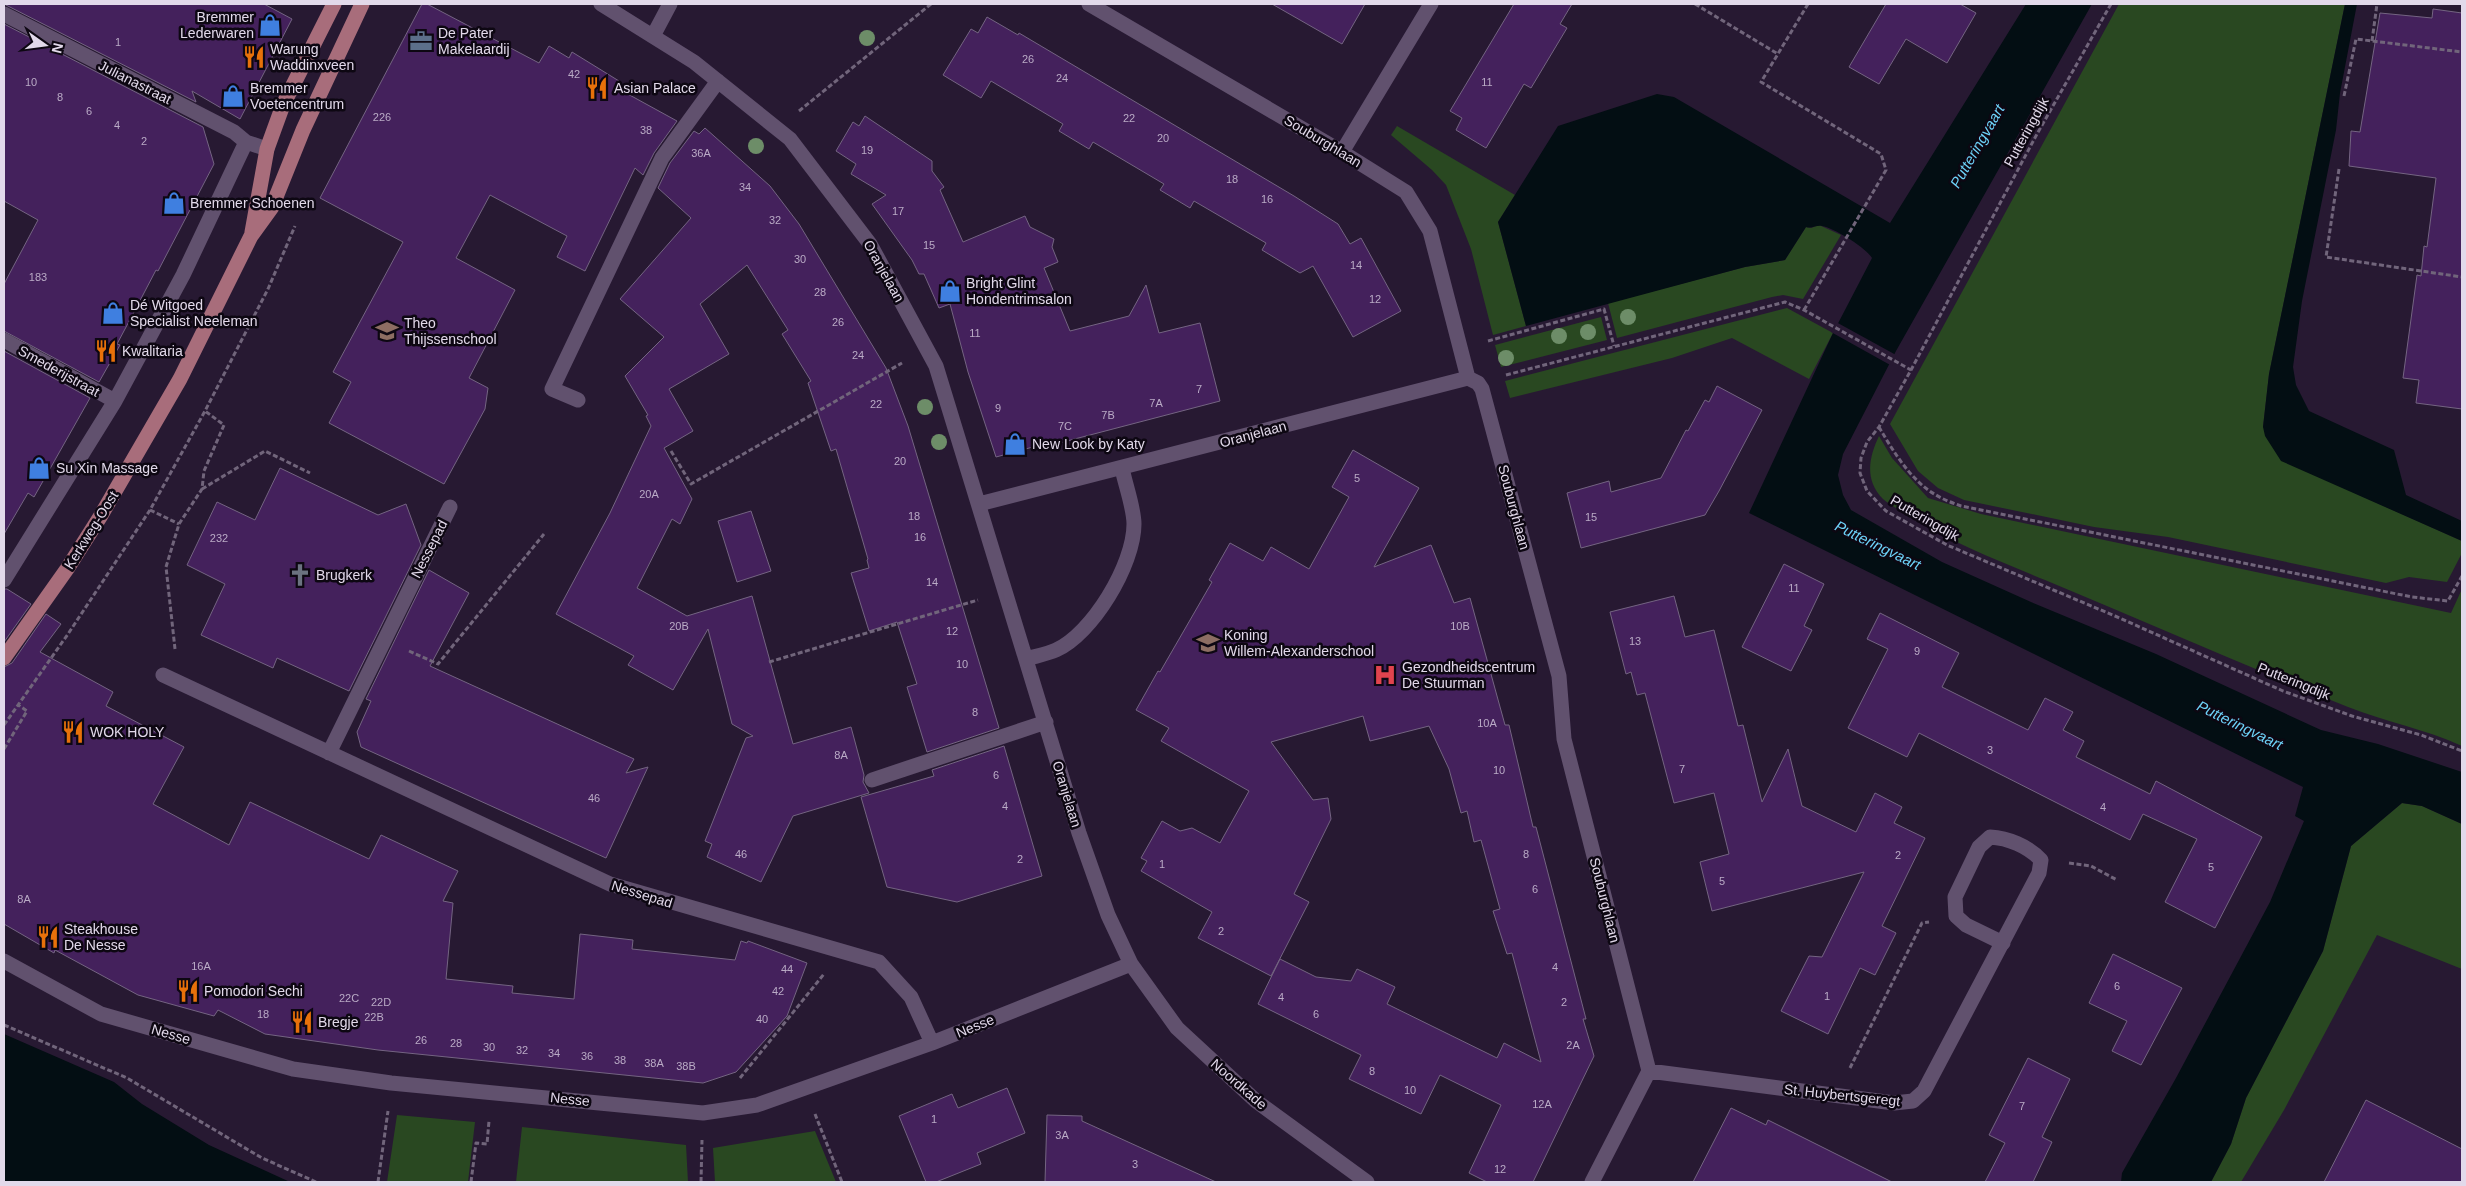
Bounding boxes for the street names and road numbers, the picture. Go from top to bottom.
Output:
street label: Julianastraat [96,57,174,107]
street label: Putteringdijk [2000,94,2052,170]
street label: Souburghlaan [1282,112,1364,170]
street label: Oranjelaan [860,237,908,305]
street label: Smederijstraat [16,342,102,400]
street label: Oranjelaan [1218,417,1288,451]
street label: Souburghlaan [1495,463,1533,551]
street label: Kerkweg-Oost [61,488,121,572]
street label: Putteringdijk [1888,492,1963,545]
street label: Nessepad [408,517,450,581]
street label: Putteringdijk [2255,659,2334,703]
street label: Oranjelaan [1049,759,1085,829]
street label: Souburghlaan [1587,856,1623,944]
street label: Nessepad [610,877,674,911]
street label: Nesse [954,1011,997,1041]
street label: Nesse [150,1021,192,1047]
street label: Noordkade [1208,1055,1270,1113]
street label: St. Huybertsgeregt [1783,1081,1901,1109]
street label: Nesse [549,1089,591,1109]

